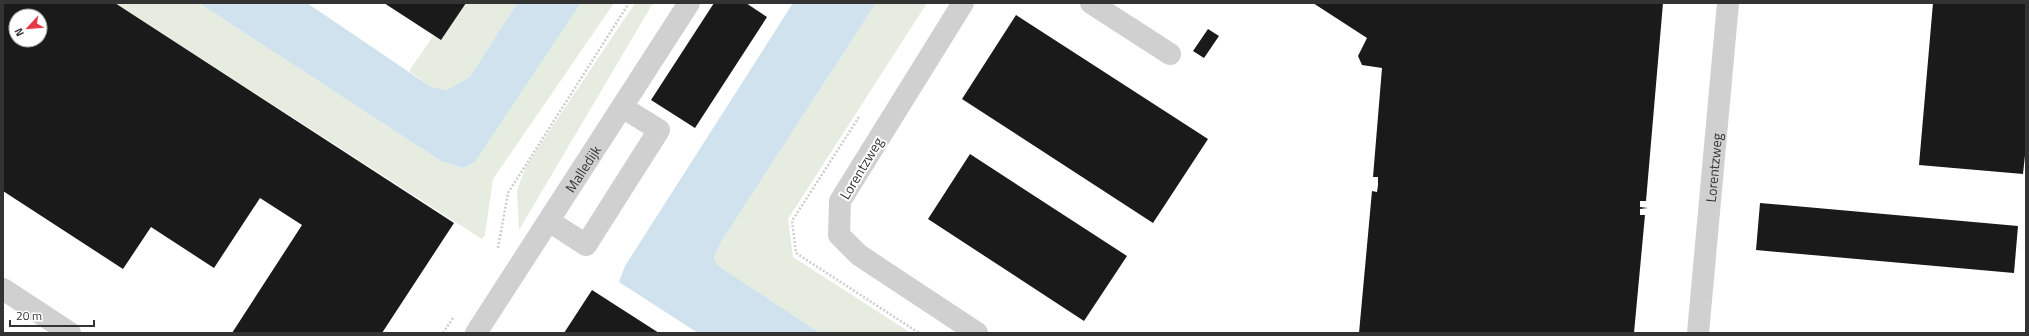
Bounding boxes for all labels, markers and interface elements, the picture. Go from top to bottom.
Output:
north arrow [8,8,48,48]
text: N [10,25,28,39]
street label: Lorentzweg [1699,132,1727,203]
street label: Lorentzweg [834,133,888,203]
street label: Malledijk [559,140,606,196]
scale bar [10,302,94,328]
text: 20 m [16,306,42,325]

